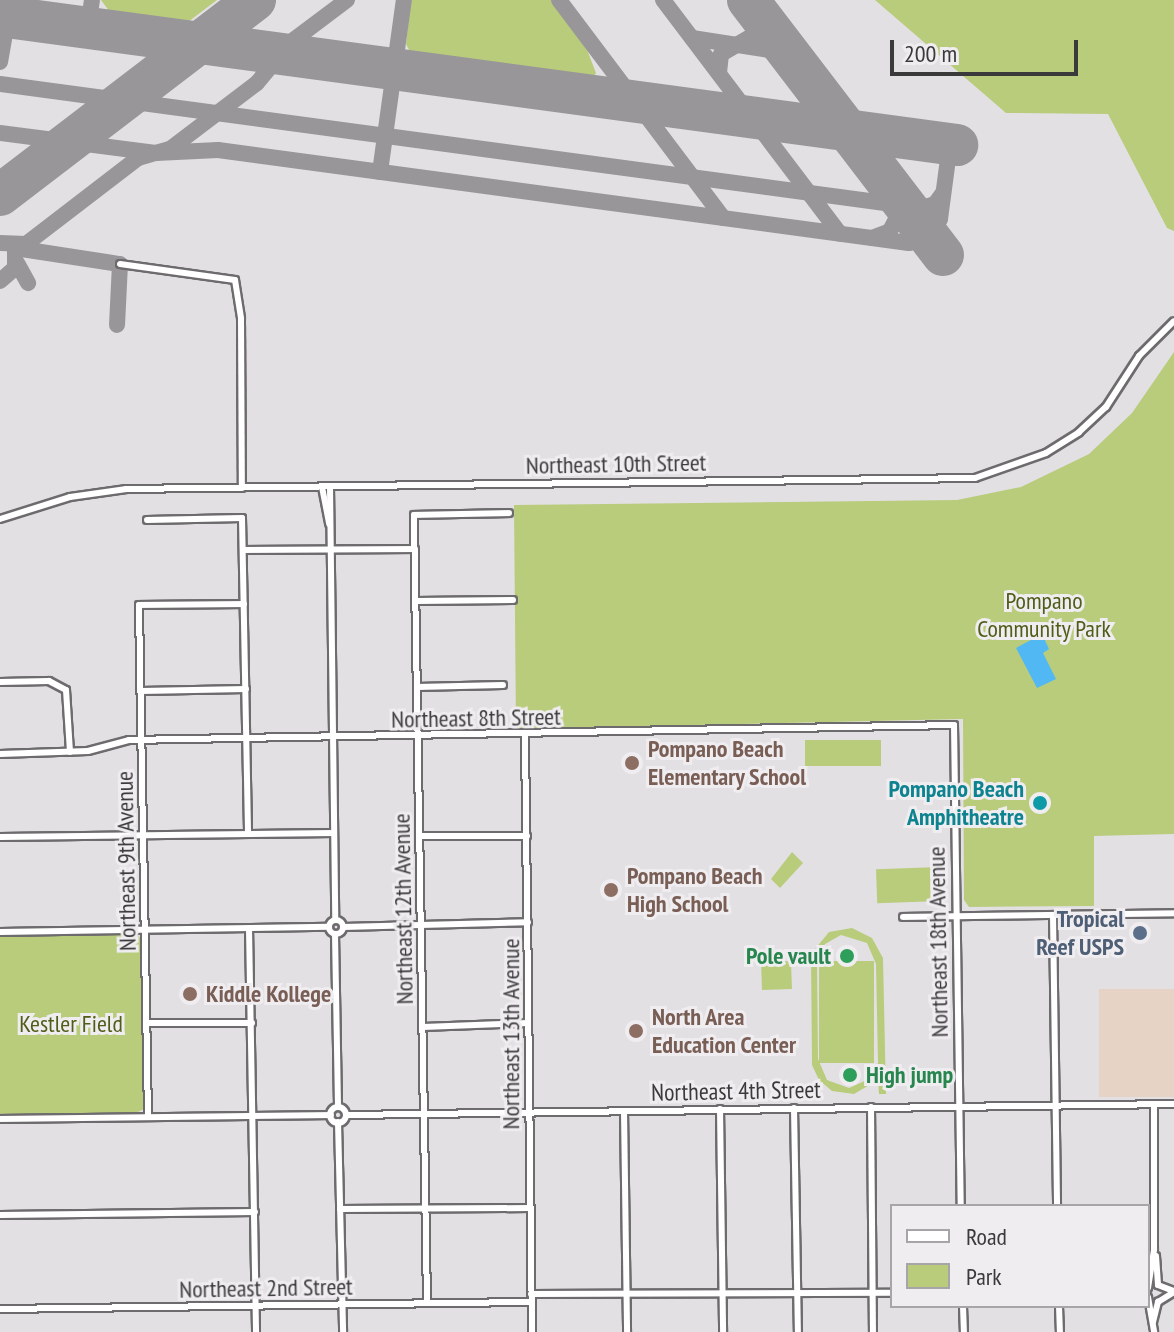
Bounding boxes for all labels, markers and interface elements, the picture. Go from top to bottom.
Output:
scale bar [894,24,1082,74]
text: 200 m [904,38,957,69]
street label: Northeast 10th Street [526,448,706,480]
park label: Pompano Community Park [977,587,1111,643]
street label: Northeast 8th Street [391,702,561,734]
place label: Pompano Beach Elementary School [648,735,807,791]
marker: Pompano Beach Elementary School [623,754,641,772]
street label: Northeast 9th Avenue [110,770,142,952]
place label: Pompano Beach Amphitheatre [889,775,1024,831]
marker: Pompano Beach Amphitheatre [1031,794,1049,812]
street label: Northeast 12th Avenue [387,813,419,1005]
street label: Northeast 18th Avenue [922,846,954,1038]
place label: Pompano Beach High School [627,862,762,918]
marker: Pompano Beach High School [602,881,620,899]
place label: Tropical Reef USPS [1036,905,1124,961]
marker: Tropical Reef USPS [1131,924,1149,942]
street label: Northeast 13th Avenue [497,938,525,1130]
place label: Pole vault [746,942,831,970]
marker: Pole vault [838,947,856,965]
place label: Kiddle Kollege [206,980,331,1008]
marker: Kiddle Kollege [181,985,199,1003]
place label: North Area Education Center [652,1003,796,1059]
park label: Kestler Field [19,1010,123,1038]
marker: North Area Education Center [627,1022,645,1040]
place label: High jump [866,1061,953,1089]
marker: High jump [841,1066,859,1084]
street label: Northeast 4th Street [651,1075,821,1107]
legend [890,1204,1150,1308]
text: Road [966,1221,1007,1252]
text: Park [966,1261,1002,1292]
street label: Northeast 2nd Street [179,1272,353,1304]

